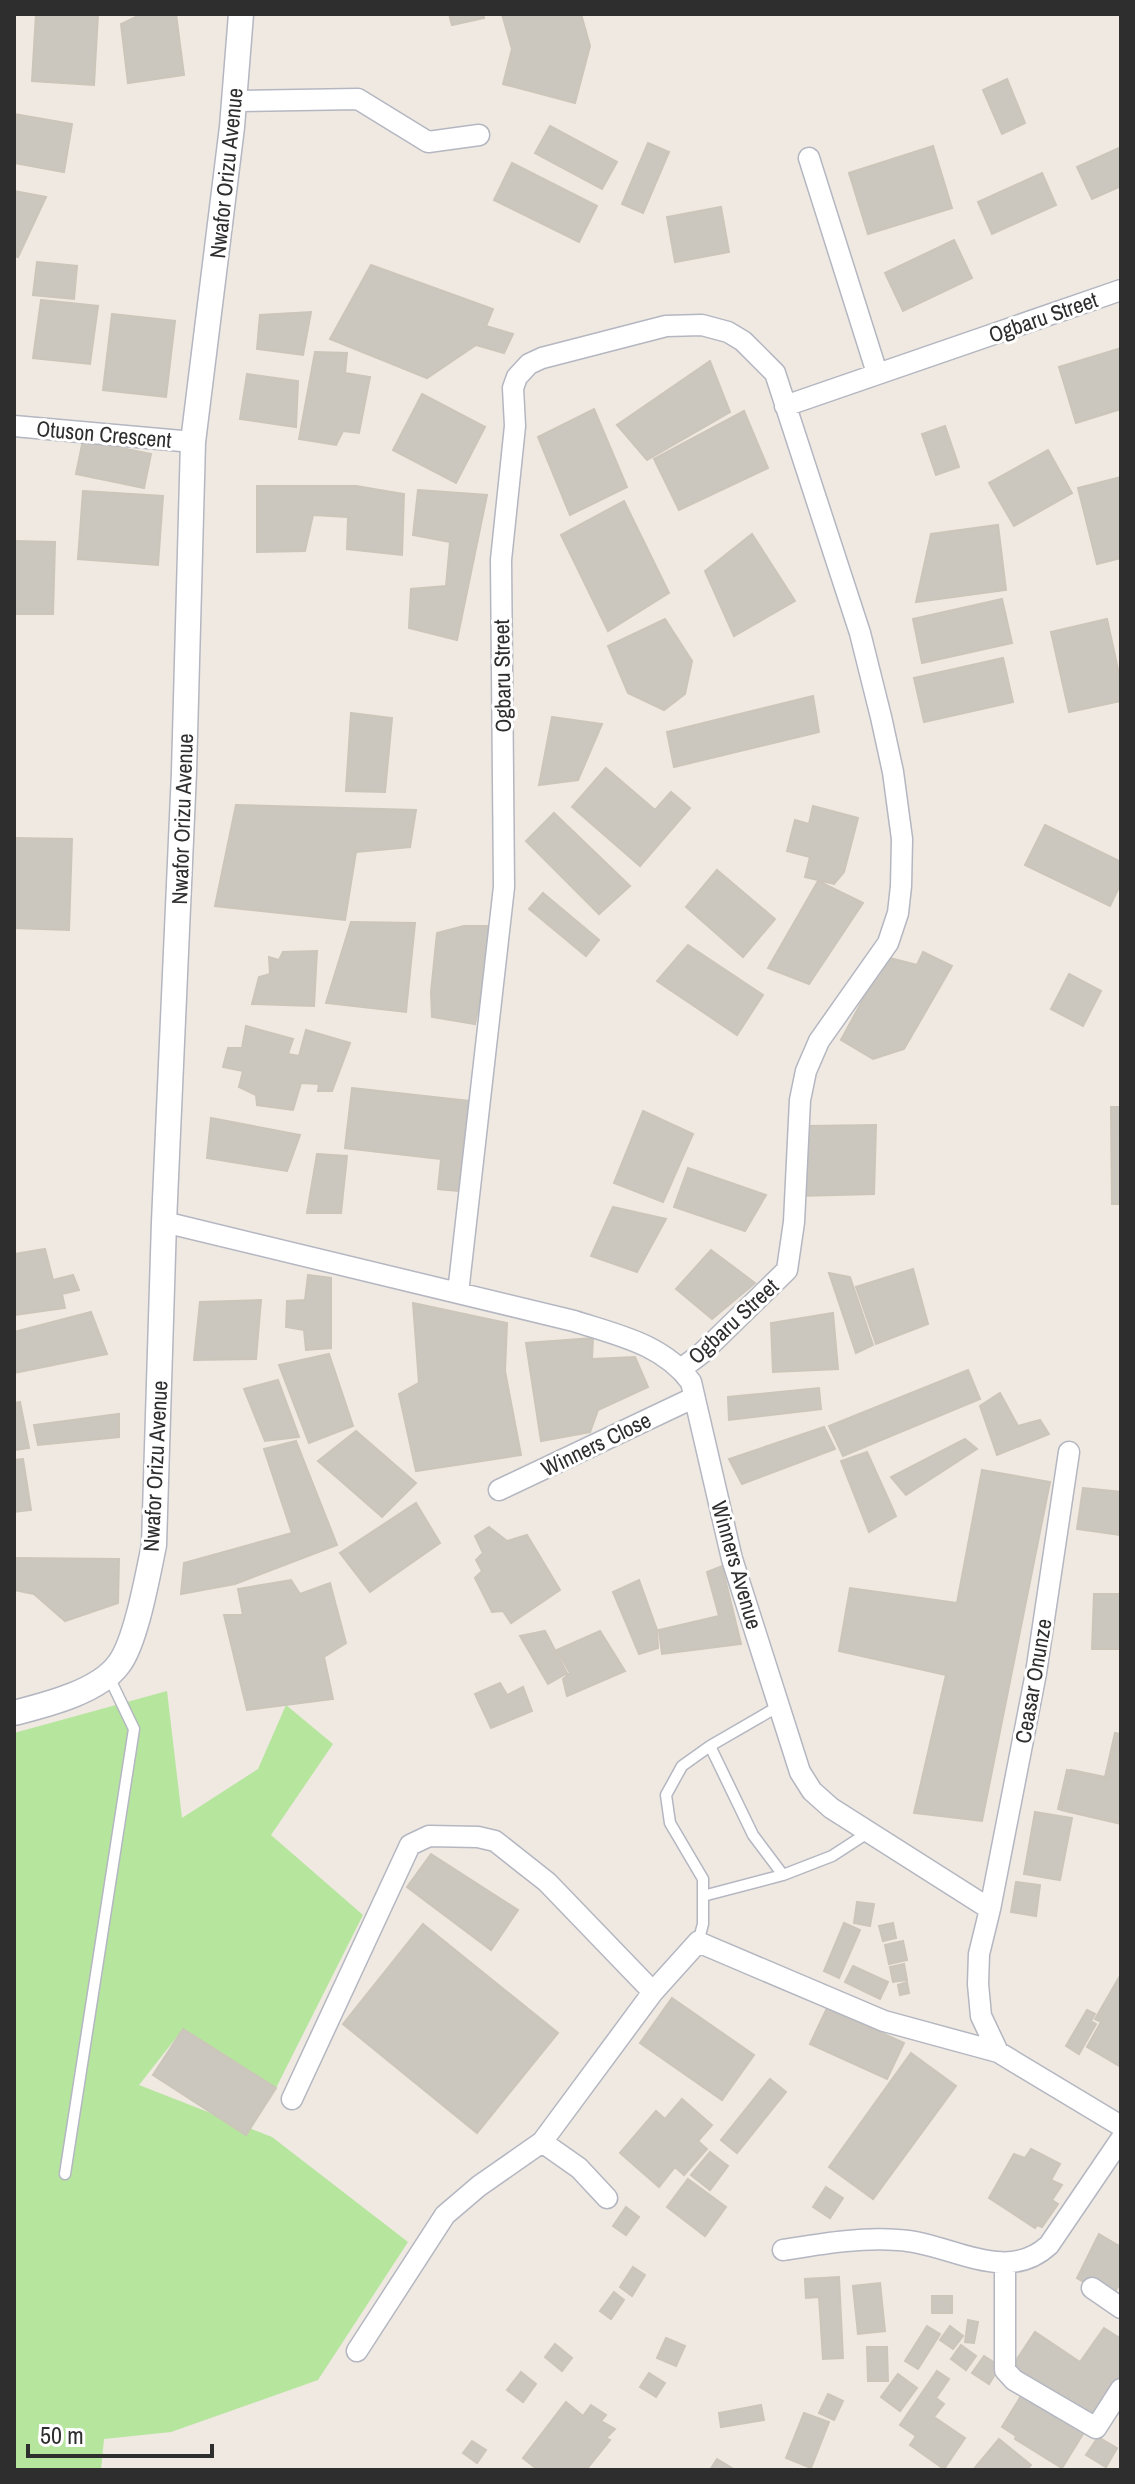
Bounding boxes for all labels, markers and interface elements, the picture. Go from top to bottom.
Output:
street label: Nwafor Orizu Avenue [202,86,250,260]
street label: Ogbaru Street [985,284,1101,350]
street label: Otuson Crescent [35,413,173,455]
street label: Ogbaru Street [486,619,518,733]
street label: Nwafor Orizu Avenue [164,733,200,905]
street label: Ogbaru Street [681,1271,785,1371]
street label: Nwafor Orizu Avenue [136,1380,174,1552]
street label: Winners Close [536,1405,656,1483]
street label: Winners Avenue [704,1497,770,1633]
street label: Ceasar Onunze [1007,1616,1059,1746]
scale bar [28,2408,212,2458]
text: 50 m [40,2419,84,2451]

